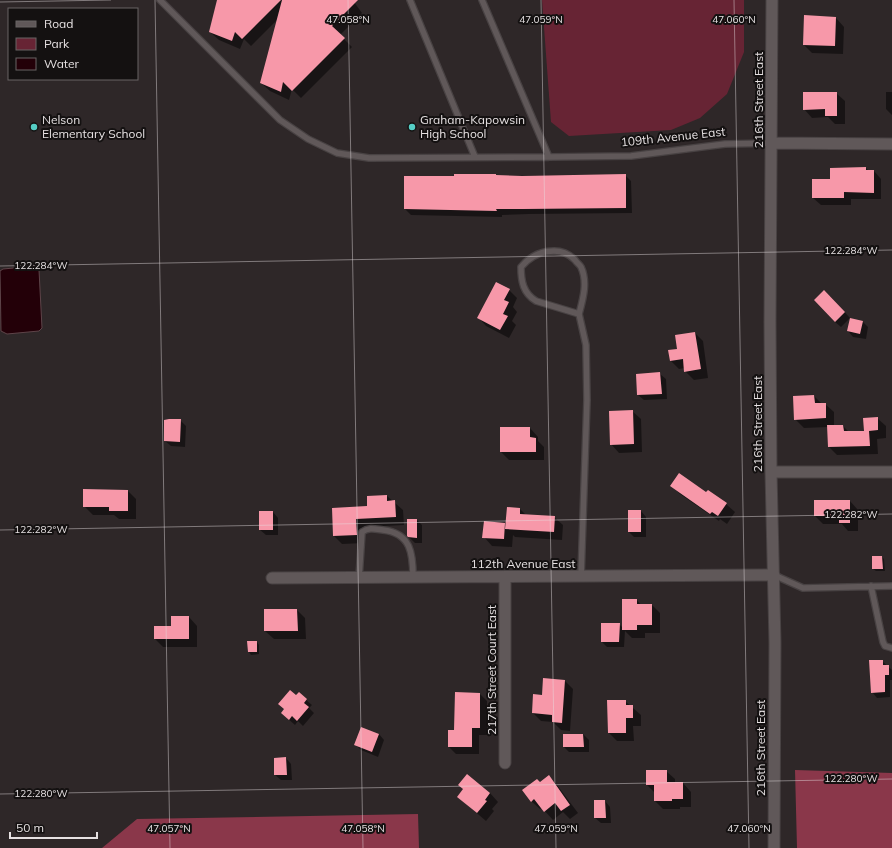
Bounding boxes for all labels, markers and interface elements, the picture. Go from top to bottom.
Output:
legend [8,8,138,80]
text: 47.058°N [326,13,370,26]
text: 47.059°N [519,13,563,26]
text: 47.060°N [712,13,756,26]
text: Road [44,16,73,31]
text: Park [44,36,70,51]
street label: 216th Street East [751,52,766,148]
text: Water [44,56,80,71]
place label: Nelson Elementary School [42,112,145,141]
place label: Graham-Kapowsin High School [420,112,525,141]
marker: Nelson Elementary School [29,122,39,132]
marker: Graham-Kapowsin High School [407,122,417,132]
street label: 109th Avenue East [620,124,726,149]
text: 122.284°W [824,244,878,257]
text: 122.284°W [14,259,68,272]
street label: 216th Street East [750,376,765,472]
text: 122.282°W [824,508,878,521]
text: 122.282°W [14,523,68,536]
street label: 112th Avenue East [470,556,576,571]
street label: 217th Street Court East [484,605,499,735]
street label: 216th Street East [753,700,768,796]
text: 122.280°W [824,772,878,785]
text: 122.280°W [14,787,68,800]
scale bar [10,814,97,840]
text: 50 m [16,820,44,835]
text: 47.057°N [147,822,191,835]
text: 47.058°N [341,822,385,835]
text: 47.059°N [534,822,578,835]
text: 47.060°N [727,822,771,835]

